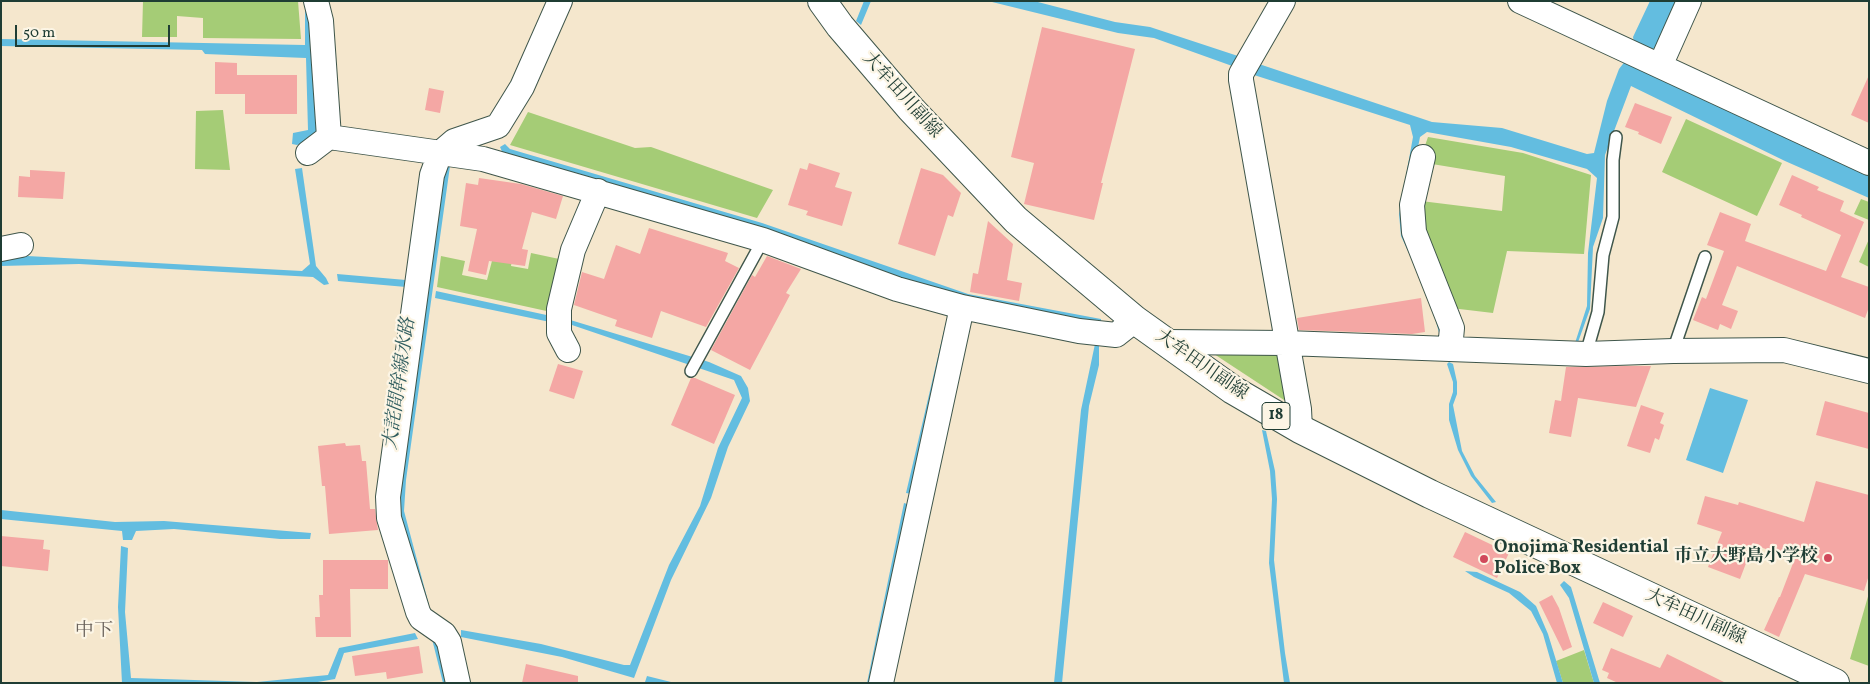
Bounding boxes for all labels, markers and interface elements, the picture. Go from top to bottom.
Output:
scale bar [18,15,172,47]
text: 50 m [23,23,55,44]
street label: 大牟田川副線 [857,49,945,143]
water label: 大詫間幹線水路 [380,317,422,451]
street label: 大牟田川副線 [1151,326,1251,406]
road number: 18 [1262,402,1290,430]
place label: Onojima Residential Police Box [1494,538,1669,580]
place label: 市立大野島小学校 [1674,547,1818,569]
marker: 市立大野島小学校 [1822,552,1834,564]
marker: Onojima Residential Police Box [1478,553,1490,565]
street label: 大牟田川副線 [1641,585,1749,651]
district label: 中下 [75,622,113,644]

